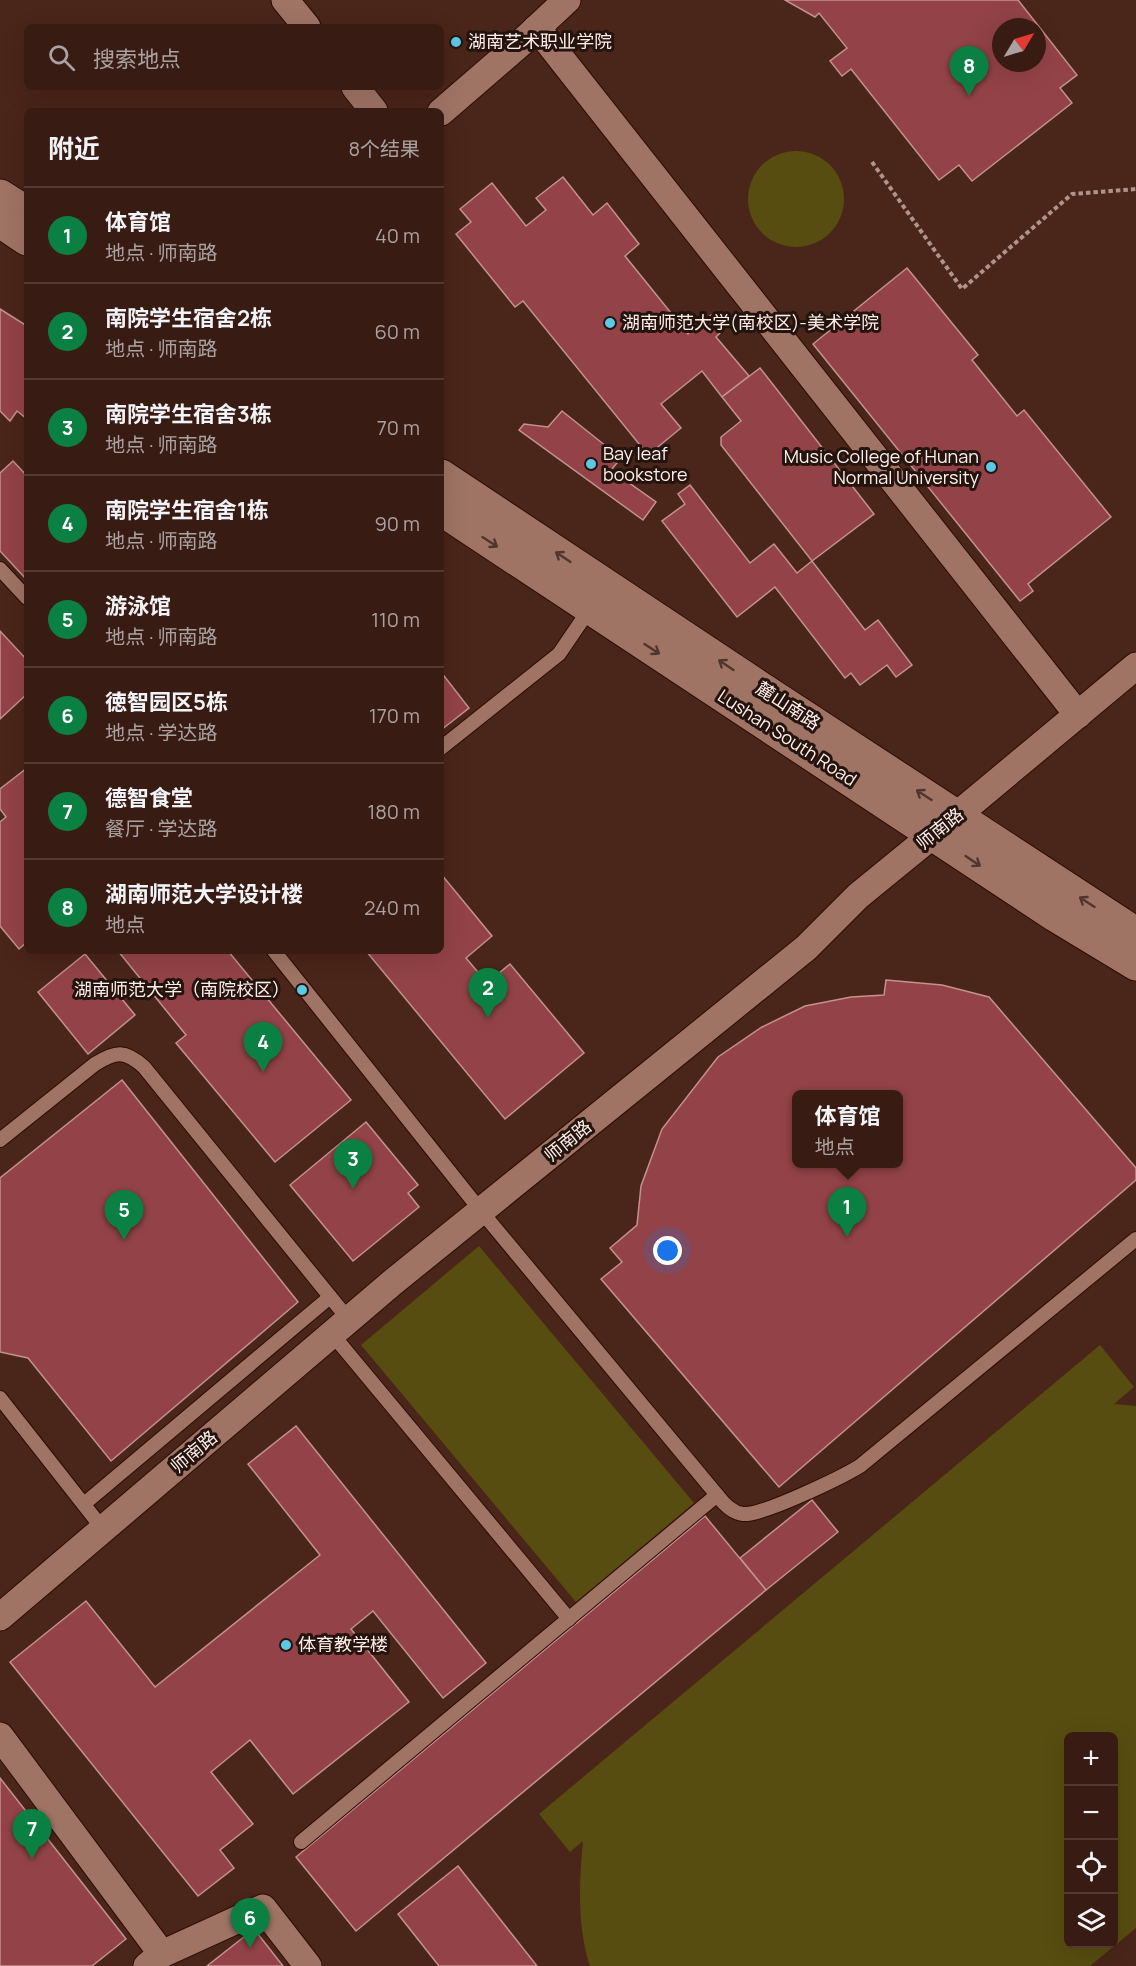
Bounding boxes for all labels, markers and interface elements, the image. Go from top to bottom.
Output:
north arrow [992,18,1046,72]
search box [24,24,444,90]
place label: 湖南艺术职业学院 [468,29,612,53]
marker: 湖南艺术职业学院 [449,35,463,49]
icon: search [45,41,78,74]
text: 搜索地点 [93,44,181,74]
pin: 8 [950,46,988,96]
text: 附近 [48,130,100,166]
text: 8个结果 [348,135,420,162]
text: 体育馆 [105,207,171,237]
text: 1 [63,222,72,249]
text: 40 m [375,222,420,249]
text: 地点 · 师南路 [105,239,218,266]
text: 南院学生宿舍2栋 [105,303,272,333]
place label: 湖南师范大学(南校区)-美术学院 [622,310,879,334]
marker: 湖南师范大学(南校区)-美术学院 [603,316,617,330]
text: 2 [62,318,73,345]
text: 60 m [374,318,420,345]
text: 地点 · 师南路 [105,335,218,362]
text: 南院学生宿舍3栋 [105,399,272,429]
text: 3 [62,414,73,441]
text: 70 m [377,414,420,441]
text: 地点 · 师南路 [105,431,218,458]
place label: Bay leaf bookstore [603,441,687,486]
place label: Music College of Hunan Normal University [784,444,980,489]
marker: Bay leaf bookstore [584,457,598,471]
marker: Music College of Hunan Normal University [984,460,998,474]
text: 南院学生宿舍1栋 [105,495,269,525]
text: 4 [61,510,74,537]
text: 90 m [374,510,420,537]
text: 地点 · 师南路 [105,527,218,554]
one-way arrow [481,536,498,548]
one-way arrow [555,551,572,564]
text: 游泳馆 [105,591,171,621]
text: 5 [62,606,73,633]
text: 110 m [371,606,420,633]
text: 地点 · 师南路 [105,623,218,650]
one-way arrow [644,643,661,656]
one-way arrow [717,659,734,672]
street label: 麓山南路 [752,675,825,735]
street label: Lushan South Road [714,683,862,791]
text: 徳智园区5栋 [105,687,228,717]
text: 6 [61,702,74,729]
text: 170 m [369,702,420,729]
text: 地点 · 学达路 [105,719,218,746]
text: 德智食堂 [105,783,193,813]
one-way arrow [916,789,933,801]
text: 7 [62,798,73,825]
text: 180 m [367,798,420,825]
street label: 师南路 [911,802,968,855]
text: 餐厅 · 学达路 [105,815,218,842]
one-way arrow [964,855,981,867]
text: 湖南师范大学设计楼 [105,879,303,909]
text: 8 [61,894,74,921]
text: 240 m [364,894,420,921]
one-way arrow [1079,896,1096,908]
text: 地点 [105,911,145,938]
pin: 2 [468,968,508,1018]
place label: 湖南师范大学（南院校区） [74,977,290,1001]
marker: 湖南师范大学（南院校区） [295,983,309,997]
pin: 4 [244,1022,282,1072]
popup [792,1090,903,1168]
text: 体育馆 [814,1101,881,1131]
street label: 师南路 [539,1114,596,1167]
text: 地点 [814,1133,854,1160]
pin: 3 [334,1140,372,1189]
pin: 1 [828,1188,866,1237]
pin: 5 [104,1190,144,1240]
your location [653,1236,682,1265]
street label: 师南路 [165,1425,222,1478]
place label: 体育教学楼 [298,1632,388,1656]
marker: 体育教学楼 [279,1638,293,1652]
map controls [1064,1732,1118,1948]
button: + [1064,1732,1118,1786]
button: − [1064,1786,1118,1840]
pin: 7 [12,1810,51,1859]
button: locate [1064,1840,1118,1894]
button: layers [1064,1894,1118,1948]
pin: 6 [230,1898,270,1948]

